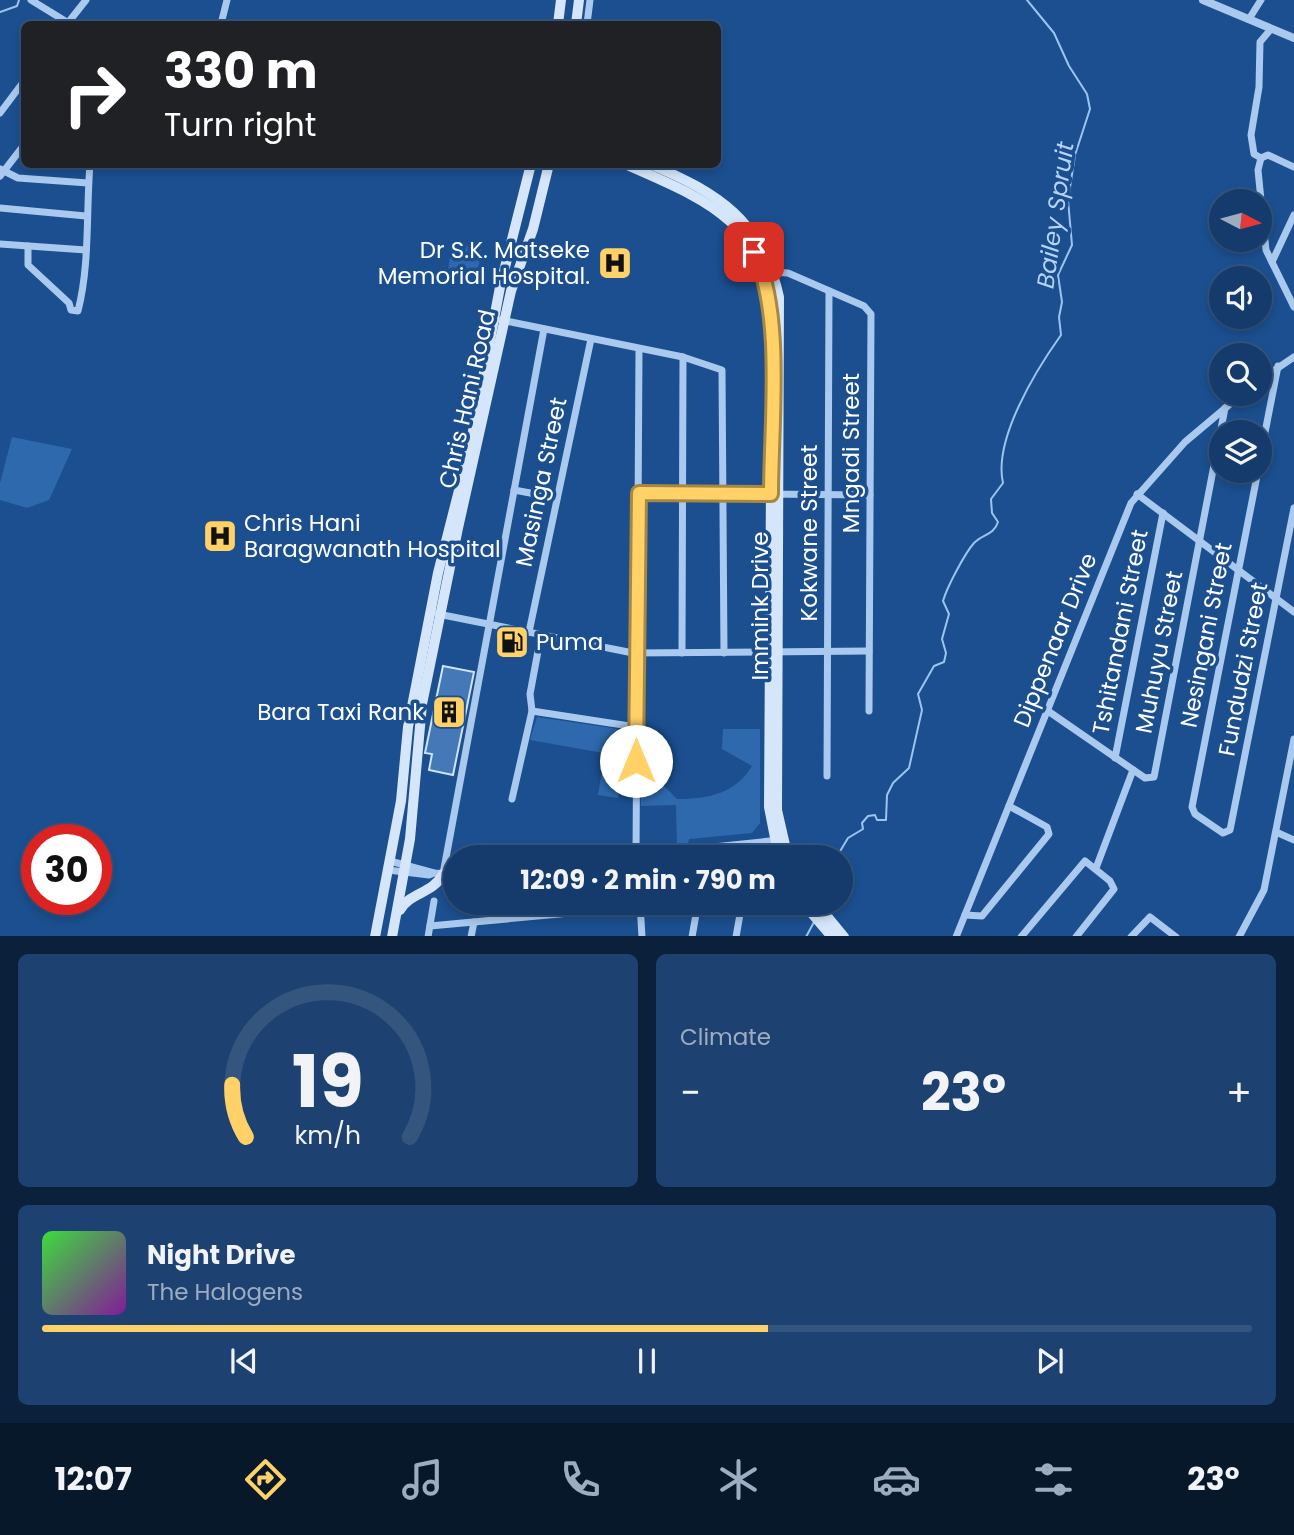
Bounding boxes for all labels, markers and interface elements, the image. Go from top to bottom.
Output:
text: 330 m [164,37,318,105]
icon: right [49,49,140,140]
text: Turn right [164,102,316,147]
water label: Bailey Spruit [1028,138,1082,290]
north arrow [1209,189,1272,252]
map controls [1209,189,1272,483]
pin [724,222,784,282]
icon: arrive [735,233,773,271]
place label: Dr S.K. Matseke Memorial Hospital. [378,234,590,292]
hospital icon: Dr S.K. Matseke Memorial Hospital. [596,244,634,282]
button: sound [1209,266,1272,329]
street label: Chris Hani Road [431,306,503,492]
button: search [1209,343,1272,406]
street label: Mngadi Street [835,373,867,533]
street label: Masinga Street [507,394,575,570]
button: layers [1209,420,1272,483]
street label: Kokwane Street [793,444,825,622]
place label: Chris Hani Baragwanath Hospital [244,507,501,565]
hospital icon: Chris Hani Baragwanath Hospital [201,517,239,555]
street label: Tshitandani Street [1084,527,1156,737]
street label: Immink Drive [744,531,776,681]
street label: Nesingani Street [1172,540,1240,730]
street label: Dippenaar Drive [1005,548,1105,732]
street label: Muhuyu Street [1128,568,1190,736]
street label: Fundudzi Street [1210,579,1276,759]
fuel station icon: Puma [493,623,531,661]
place label: Puma [536,626,603,658]
building icon: Bara Taxi Rank [430,693,468,731]
place label: Bara Taxi Rank [257,696,424,728]
position arrow [599,724,673,798]
speed limit sign: 30 [21,824,112,915]
text: 12:09 · 2 min · 790 m [520,862,776,898]
text: Climate [680,1021,771,1053]
text: 19 [292,1031,364,1132]
text: 23° [921,1056,1006,1129]
text: − [680,1066,701,1119]
text: + [1226,1066,1252,1119]
text: km/h [295,1117,361,1152]
text: Night Drive [147,1237,295,1273]
text: The Halogens [147,1276,303,1308]
icon: previous [225,1342,263,1380]
icon: pause [628,1342,666,1380]
icon: next [1031,1342,1069,1380]
icon: directions [241,1455,290,1504]
icon: music [398,1455,447,1504]
icon: phone [556,1455,605,1504]
icon: climate [714,1455,763,1504]
icon: car [872,1455,921,1504]
icon: filters [1029,1455,1078,1504]
text: 12:07 [54,1456,132,1501]
text: 23° [1187,1456,1240,1501]

